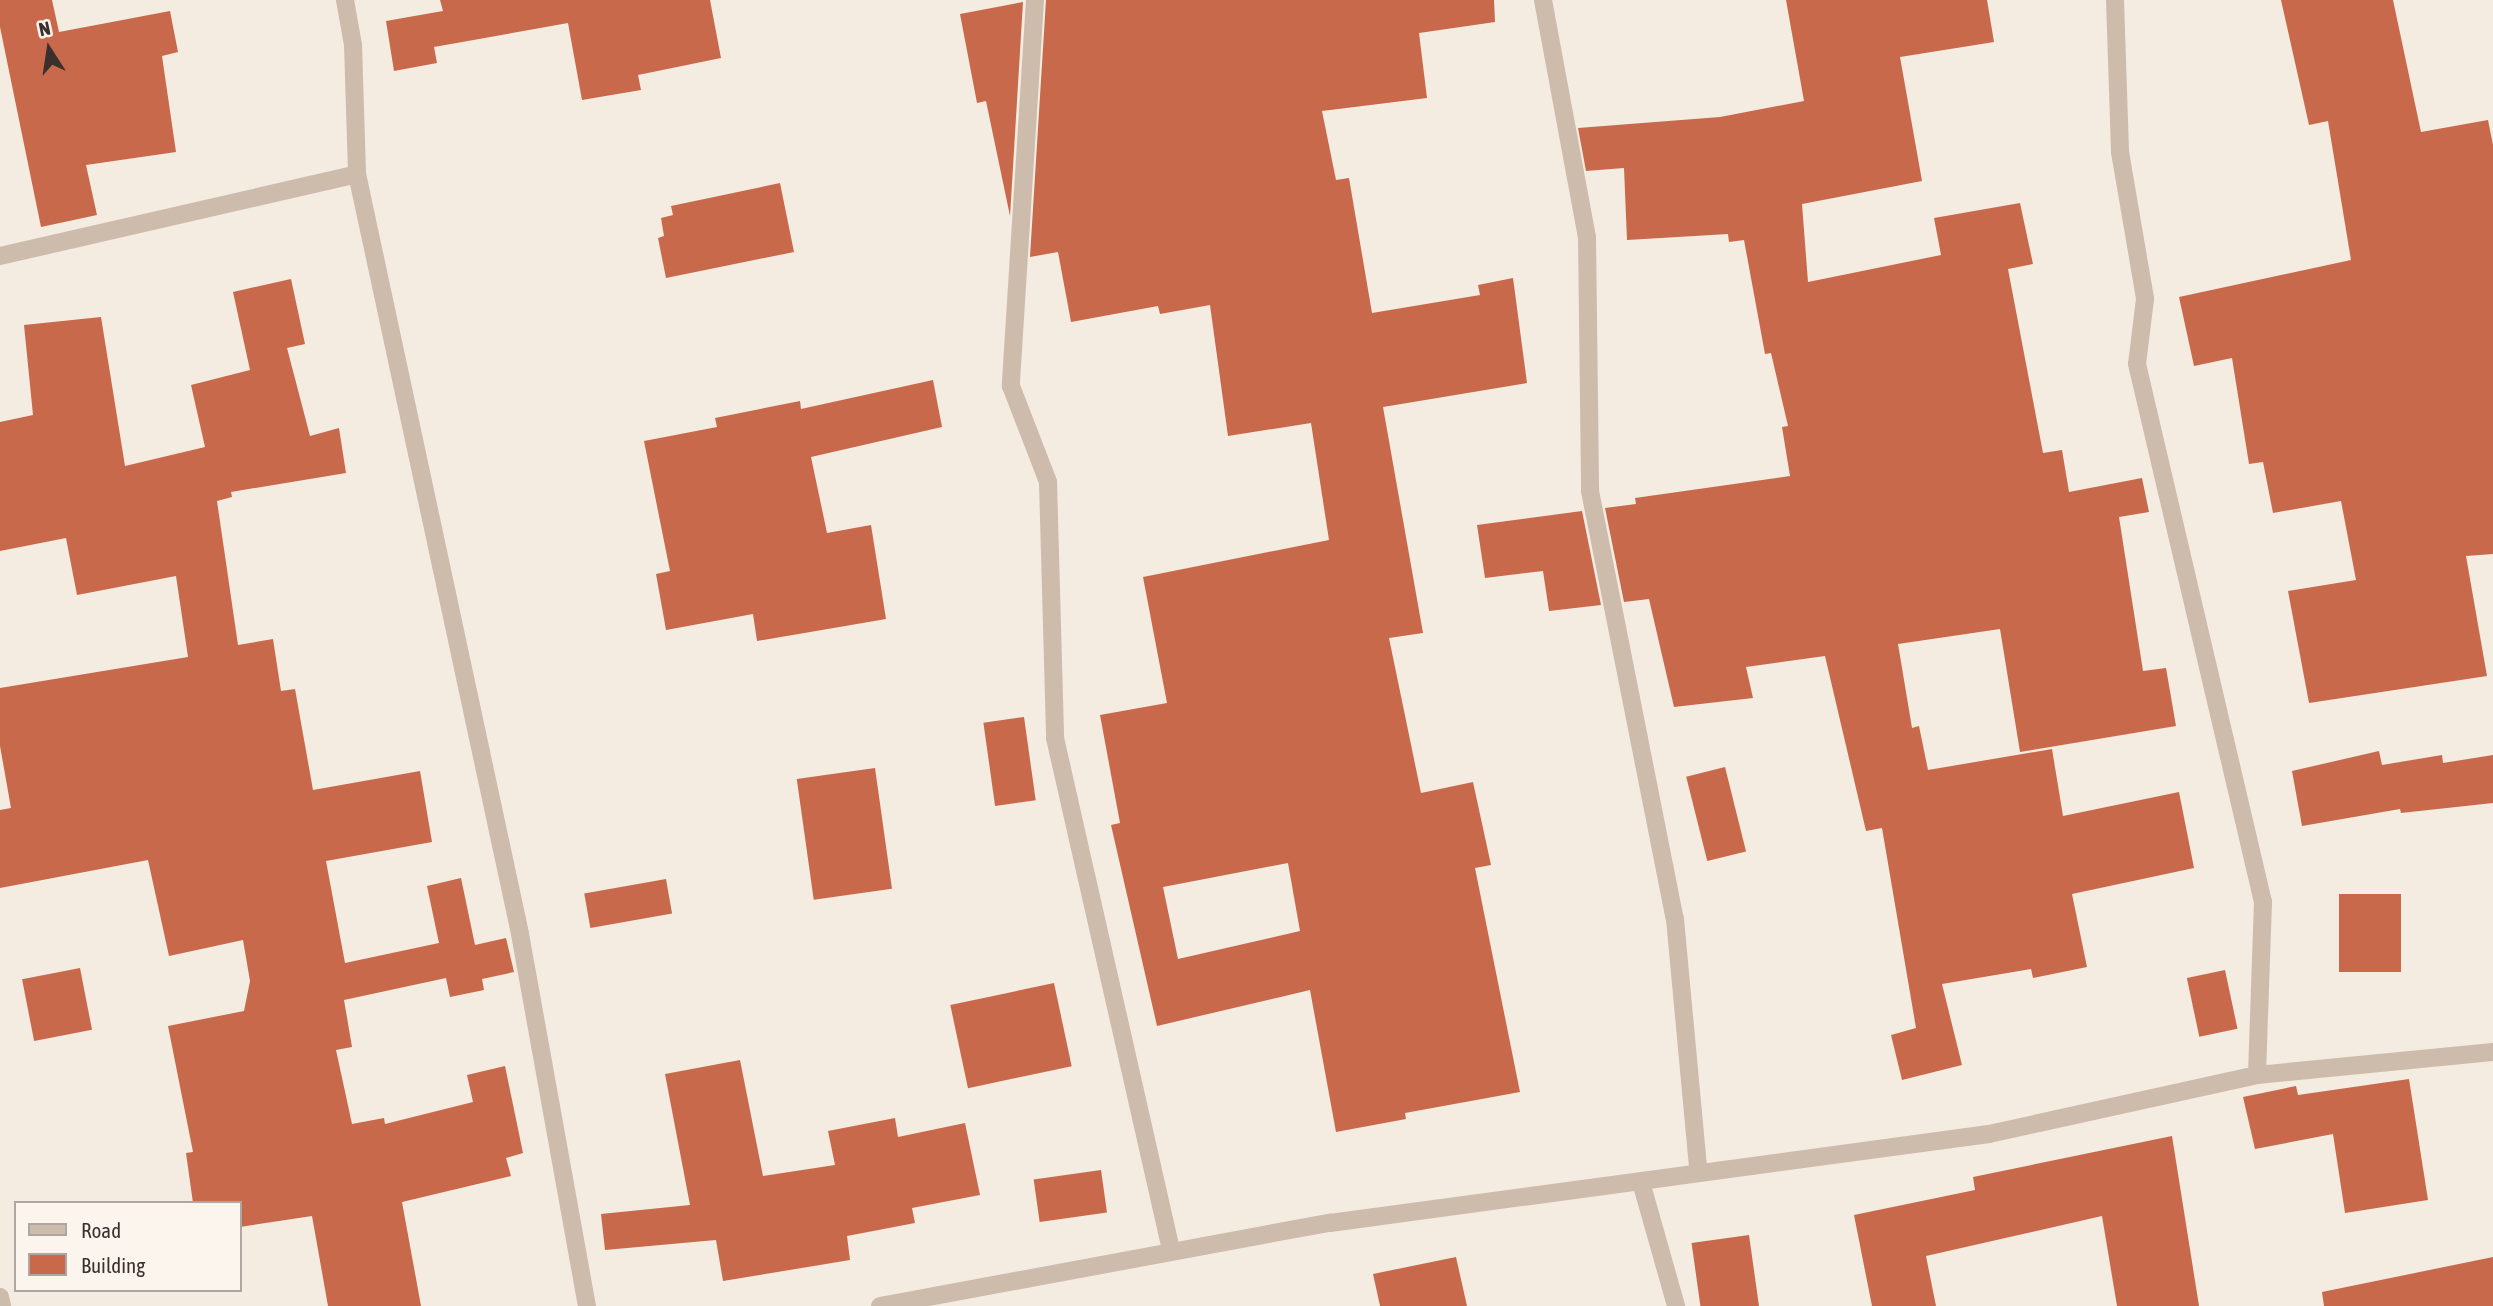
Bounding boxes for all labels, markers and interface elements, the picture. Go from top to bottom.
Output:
north arrow [14,14,84,84]
text: N [37,17,52,40]
legend [14,1201,242,1292]
text: Road [81,1218,121,1242]
text: Building [81,1253,145,1277]

